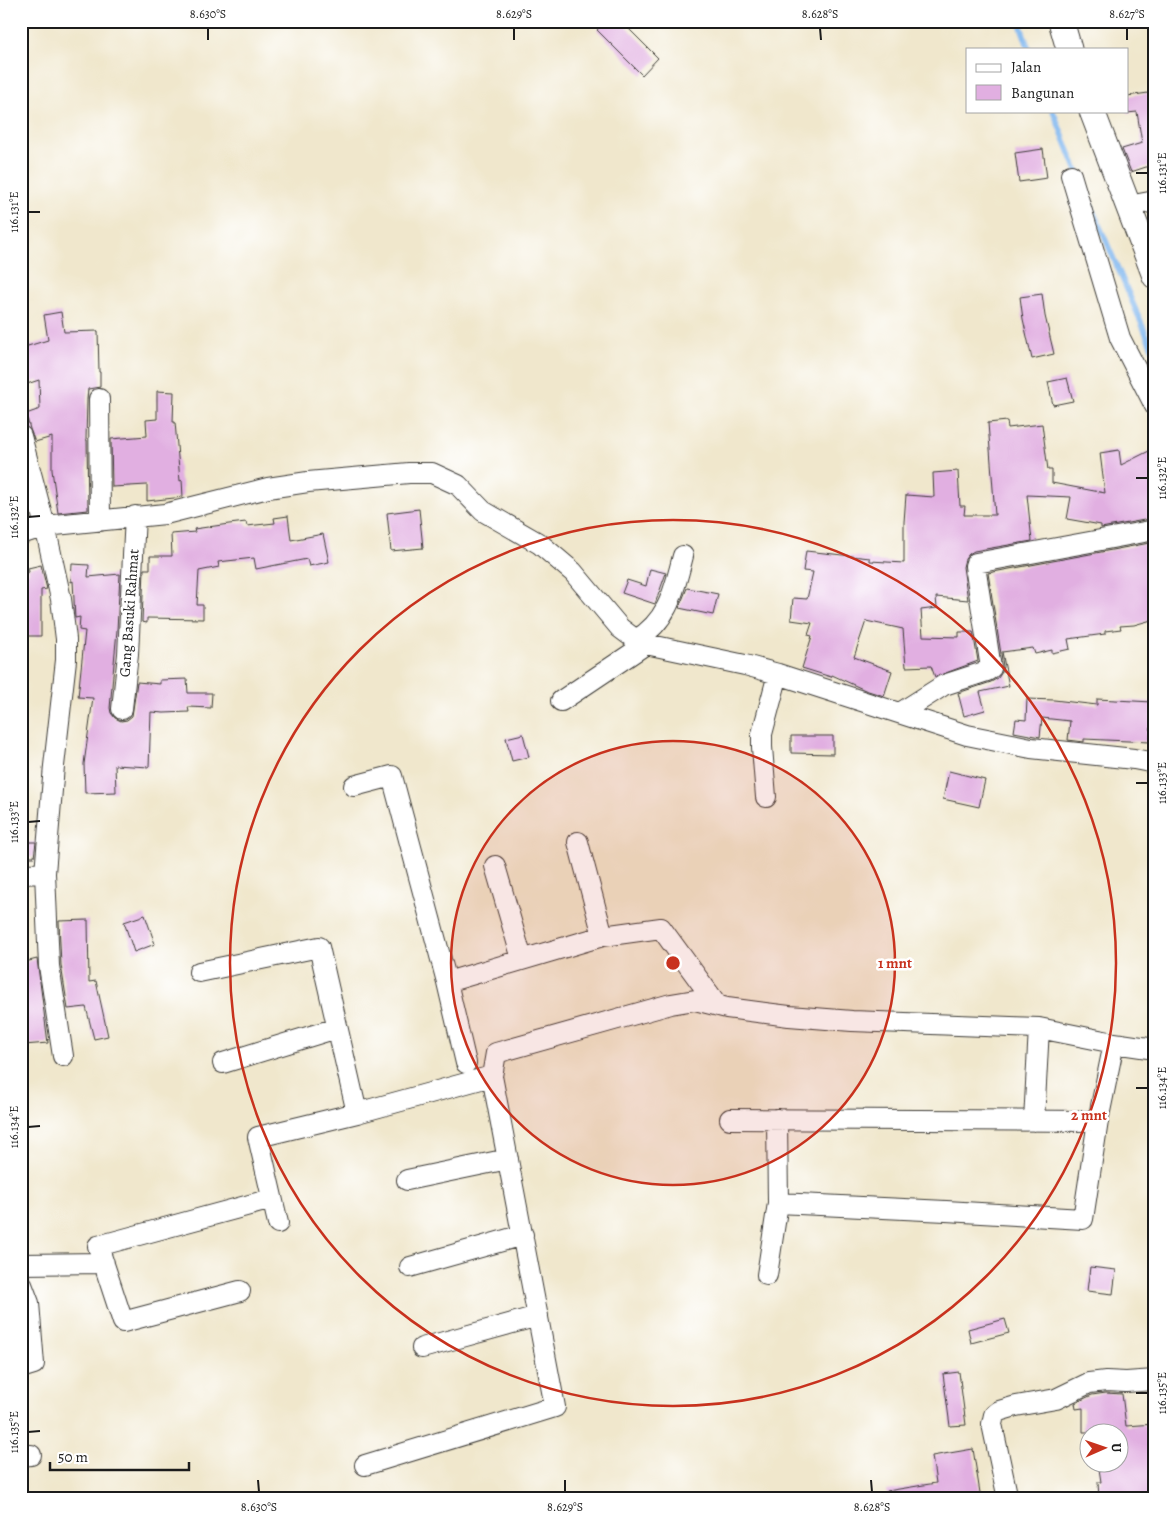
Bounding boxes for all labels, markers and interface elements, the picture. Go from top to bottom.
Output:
text: 8.630°S [190,6,226,22]
text: 8.629°S [496,6,532,22]
text: 8.628°S [802,6,838,22]
text: 8.627°S [1109,6,1145,22]
legend [966,48,1128,112]
text: Jalan [1011,57,1041,77]
text: Bangunan [1011,83,1074,103]
text: 116.131°E [1154,152,1170,194]
text: 116.131°E [6,191,22,233]
text: 116.132°E [1154,457,1170,499]
text: 116.132°E [6,496,22,538]
street label: Gang Basuki Rahmat [115,548,143,678]
text: 116.133°E [1154,762,1170,804]
text: 116.133°E [6,801,22,843]
text: 1 mnt [878,953,912,973]
centre of rings [664,954,682,972]
text: 116.134°E [1154,1067,1170,1109]
text: 2 mnt [1071,1105,1107,1125]
text: 116.134°E [6,1106,22,1148]
text: 116.135°E [1154,1372,1170,1414]
text: 116.135°E [6,1411,22,1453]
north arrow [1078,1422,1128,1472]
scale bar [50,1440,189,1472]
text: U [1107,1443,1126,1452]
text: 50 m [58,1447,88,1467]
text: 8.630°S [241,1499,277,1515]
text: 8.629°S [547,1499,583,1515]
text: 8.628°S [854,1499,890,1515]

